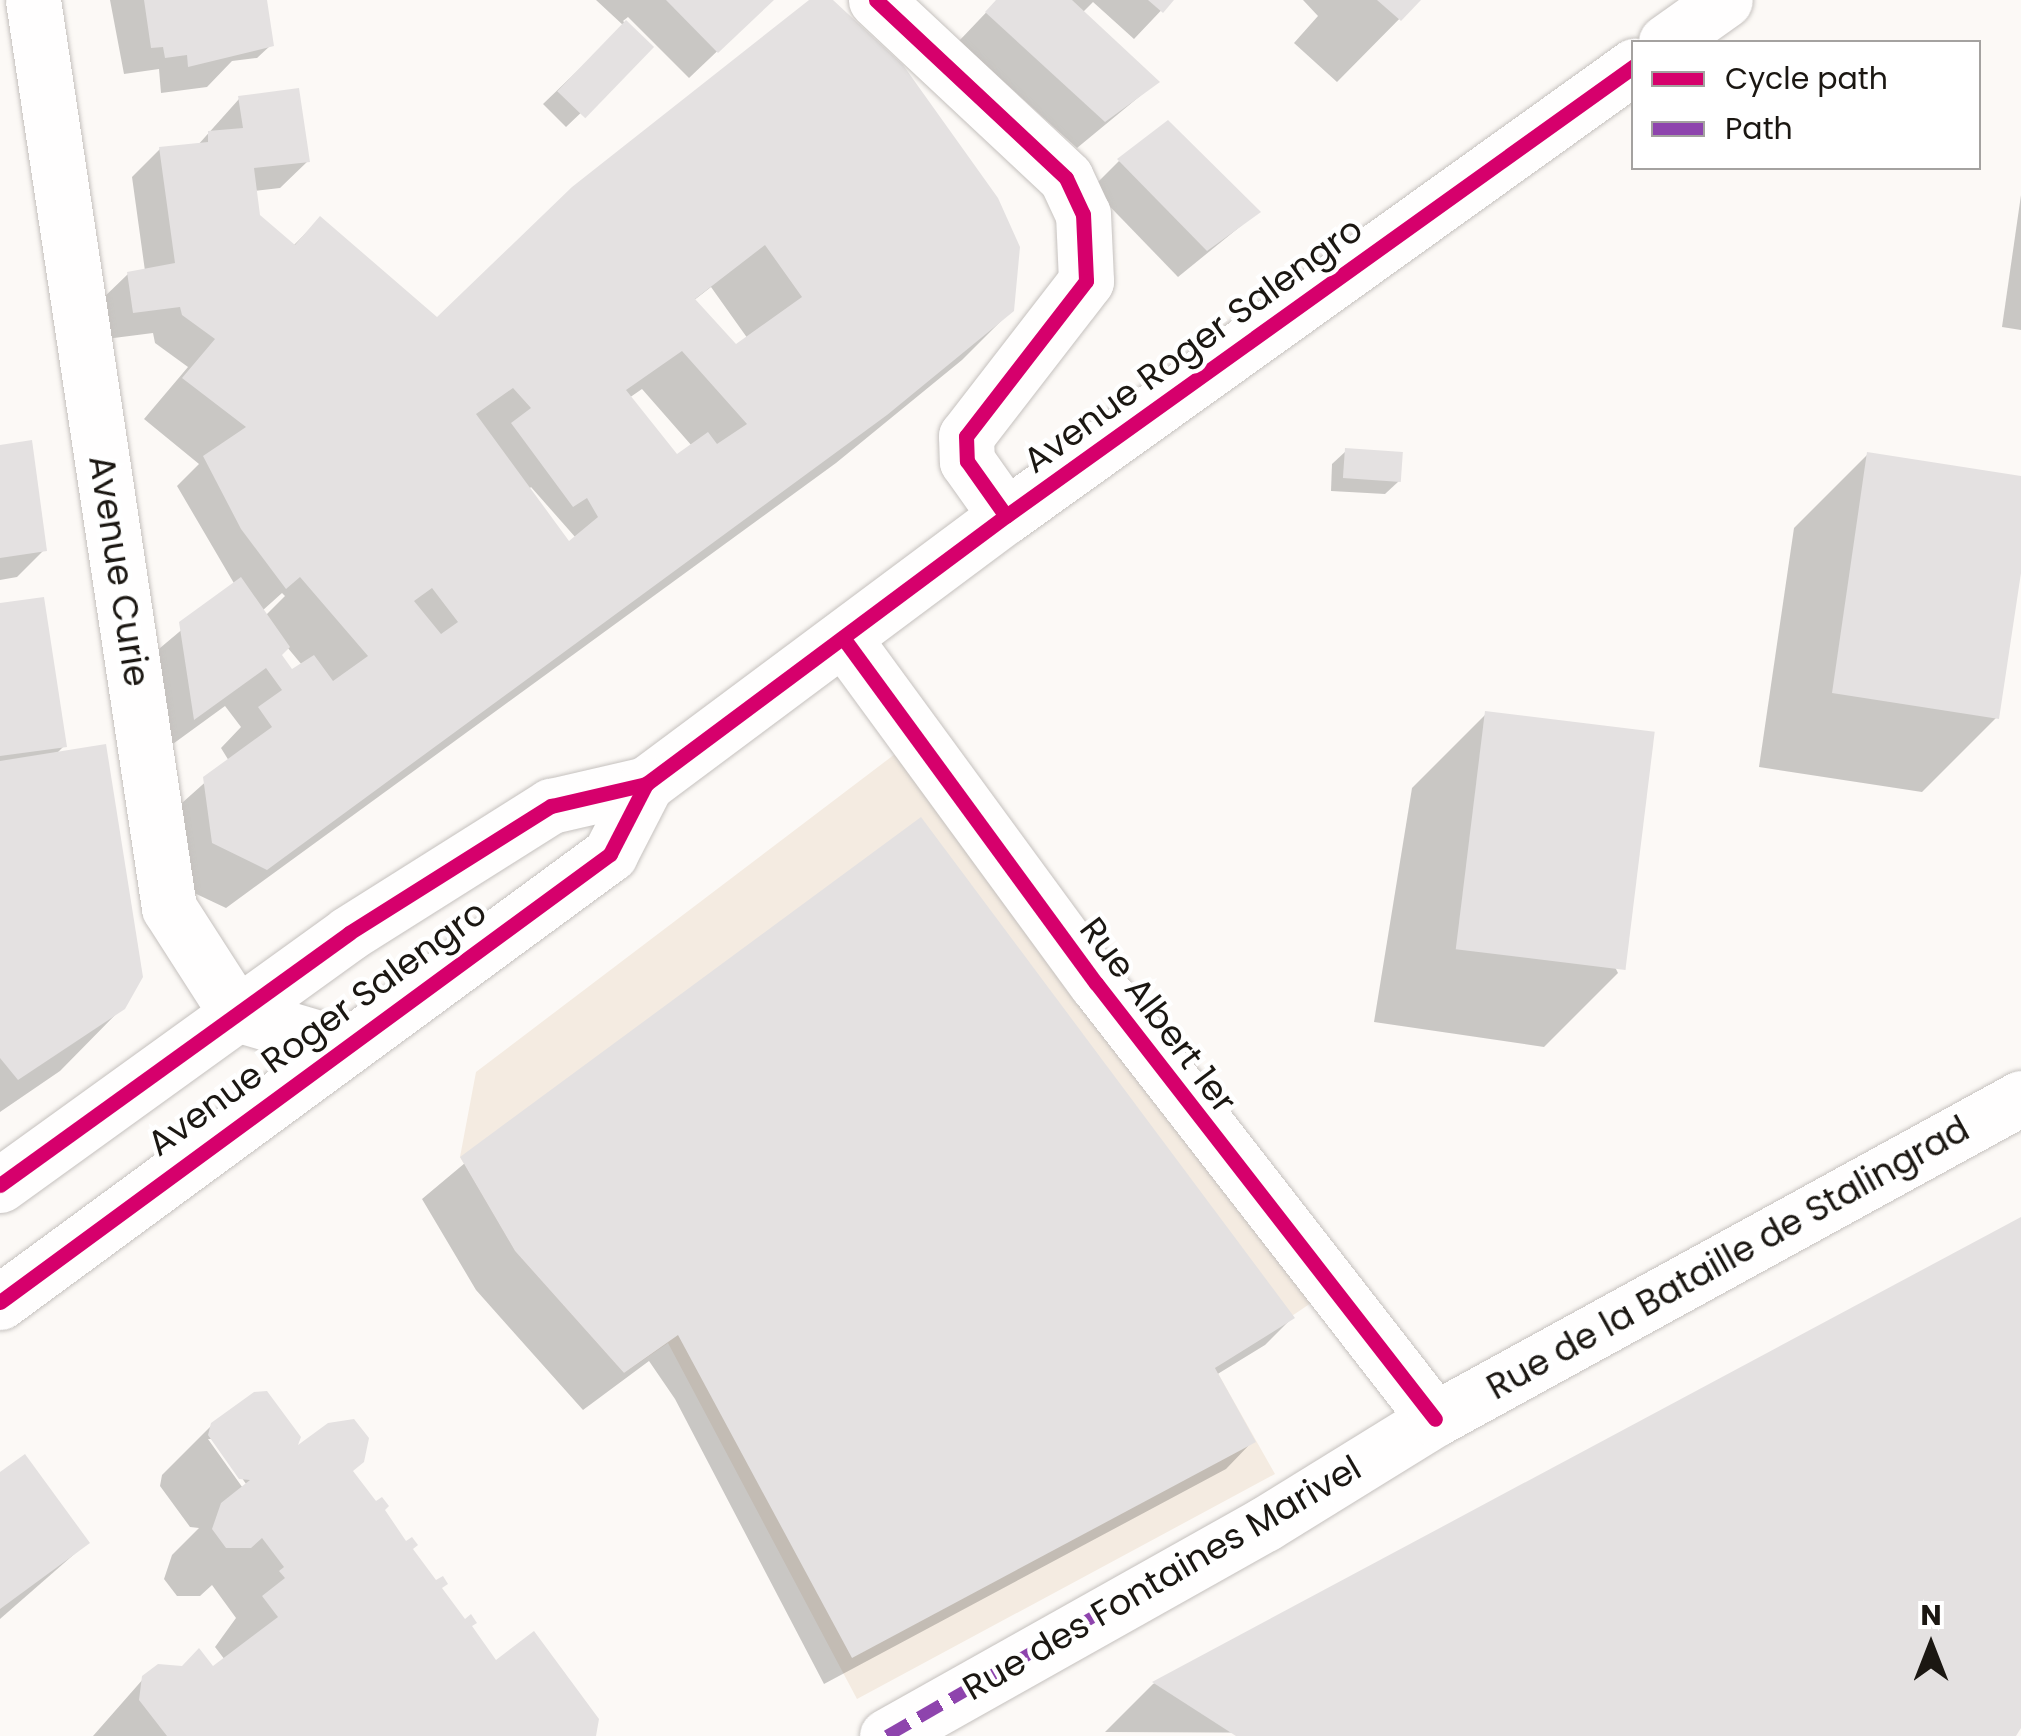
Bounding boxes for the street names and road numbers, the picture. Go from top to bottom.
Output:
street label: Avenue Roger Salengro [1016,208,1370,482]
street label: Avenue Curie [80,452,158,690]
street label: Avenue Roger Salengro [140,891,494,1165]
street label: Rue Albert 1er [1071,909,1245,1121]
street label: Rue de la Bataille de Stalingrad [1480,1108,1976,1408]
street label: Rue des Fontaines Marivel [956,1447,1368,1709]

